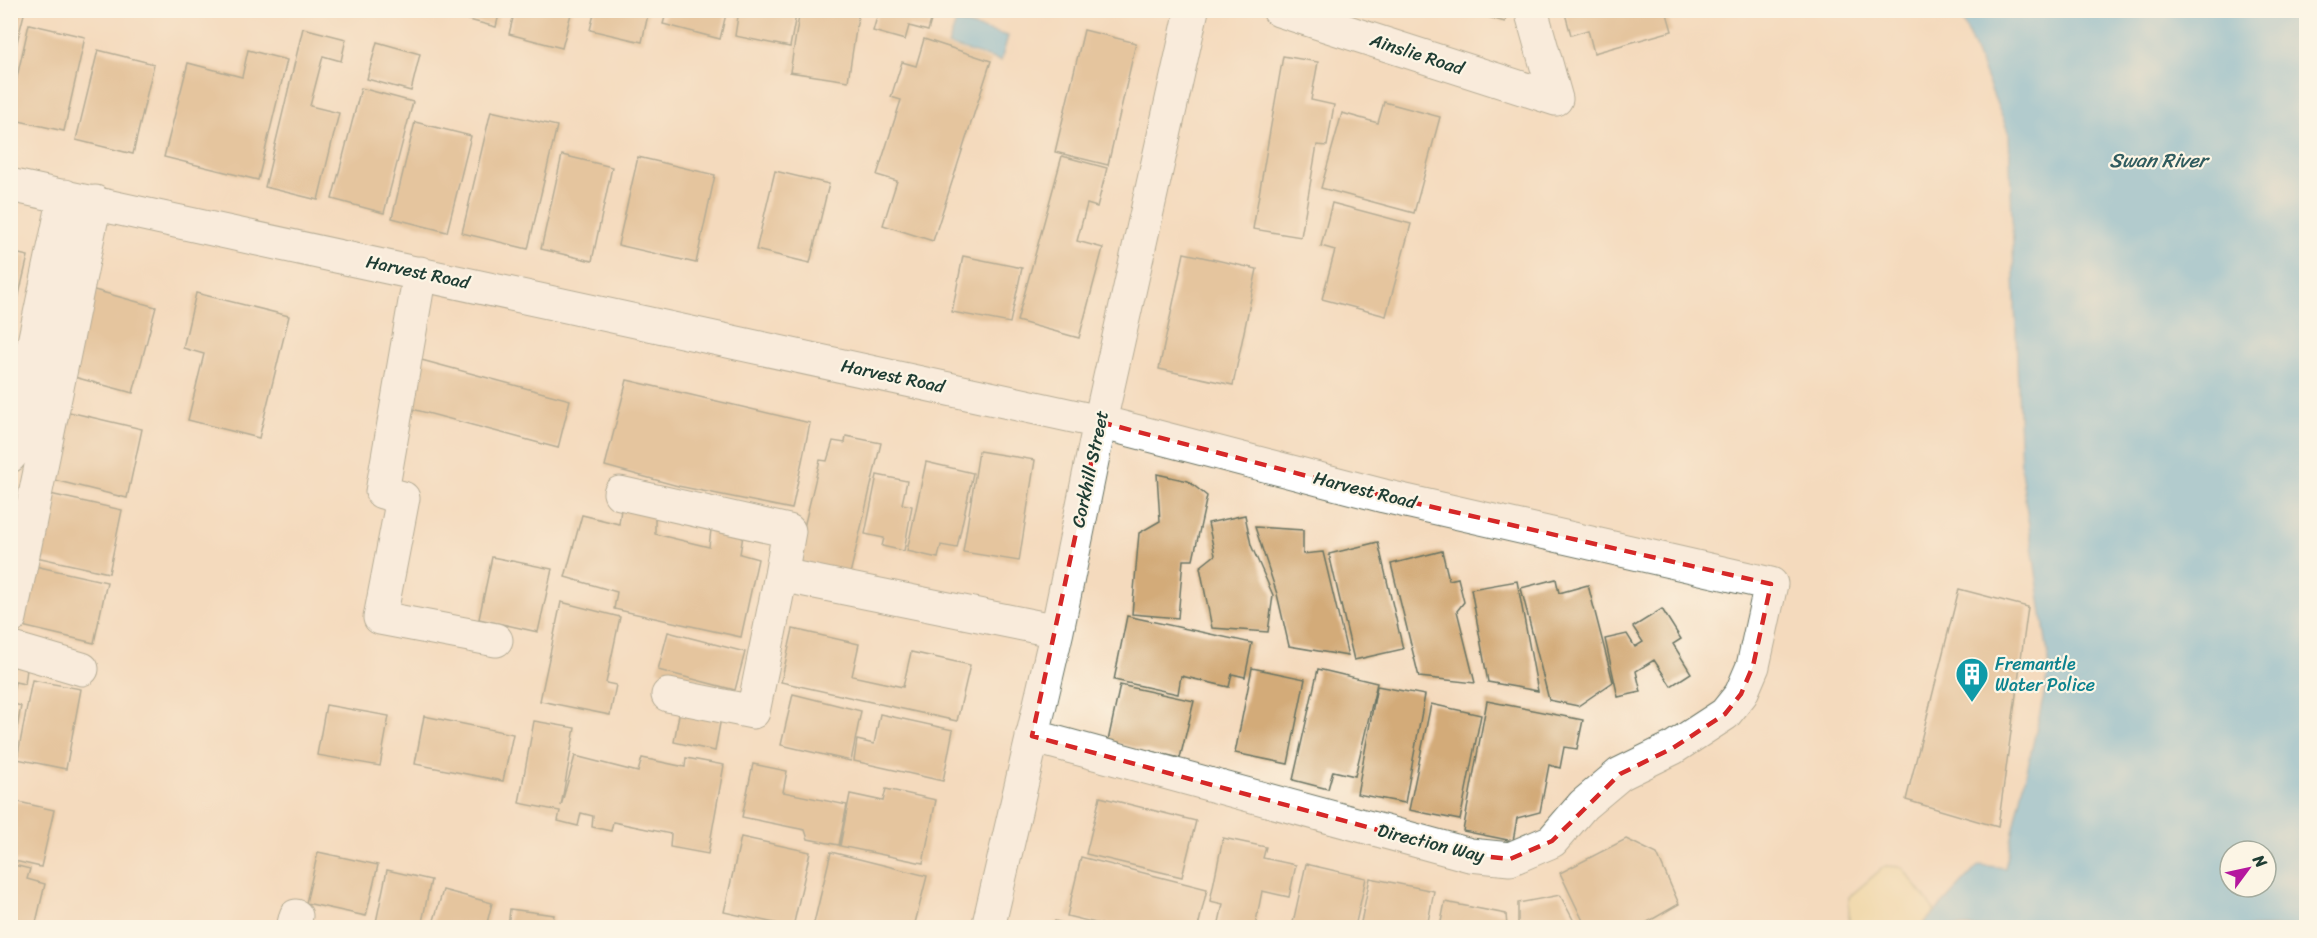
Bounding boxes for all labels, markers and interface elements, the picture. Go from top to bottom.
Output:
street label: Ainslie Road [1365,24,1469,85]
water label: Swan River [2109,143,2210,178]
street label: Harvest Road [363,245,474,299]
street label: Harvest Road [838,349,949,403]
street label: Corkhill Street [1062,407,1118,531]
street label: Harvest Road [1310,462,1421,519]
place label: Fremantle Water Police [1995,648,2095,701]
building icon: Fremantle Water Police [1954,656,1990,703]
street label: Direction Way [1374,814,1489,872]
north arrow [2218,839,2278,899]
text: N [2244,848,2276,874]

